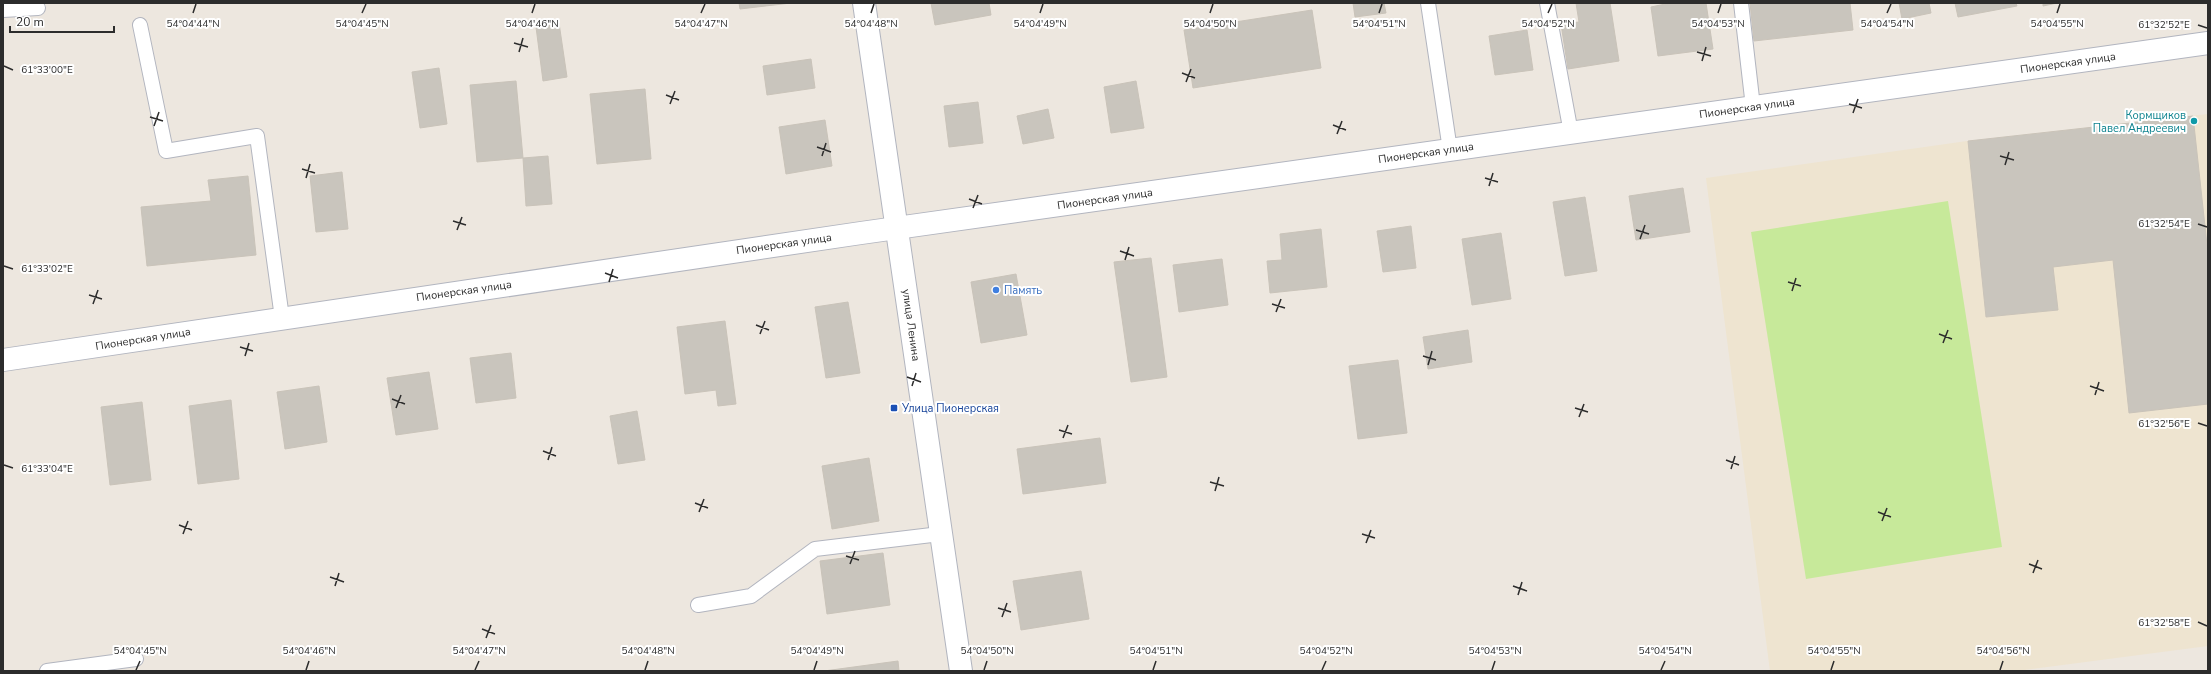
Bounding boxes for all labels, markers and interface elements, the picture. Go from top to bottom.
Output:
scale bar [10,8,114,34]
text: 20 m [16,14,44,30]
text: 54°04'44"N [166,17,220,31]
text: 54°04'45"N [335,17,389,31]
text: 54°04'46"N [505,17,559,31]
text: 54°04'47"N [674,17,728,31]
text: 54°04'48"N [844,17,898,31]
text: 54°04'49"N [1013,17,1067,31]
text: 54°04'50"N [1183,17,1237,31]
text: 54°04'51"N [1352,17,1406,31]
text: 54°04'52"N [1521,17,1575,31]
text: 54°04'53"N [1691,17,1745,31]
text: 54°04'54"N [1860,17,1914,31]
text: 54°04'55"N [2030,17,2084,31]
text: 61°32'52"E [2138,18,2190,32]
street label: Пионерская улица [2019,49,2117,77]
text: 61°33'00"E [21,63,73,77]
street label: Пионерская улица [1698,94,1796,122]
place label: Кормщиков Павел Андреевич [2093,108,2186,136]
marker: Кормщиков Павел Андреевич [2189,116,2199,126]
street label: Пионерская улица [1377,139,1475,167]
street label: Пионерская улица [1056,185,1154,213]
text: 61°32'54"E [2138,217,2190,231]
street label: Пионерская улица [735,230,833,258]
text: 61°33'02"E [21,262,73,276]
street label: Пионерская улица [415,277,513,305]
place label: Память [1004,283,1042,298]
marker: Память [991,285,1001,295]
street label: улица Ленина [899,288,924,362]
street label: Пионерская улица [94,324,192,354]
place label: Улица Пионерская [901,401,999,416]
marker: Улица Пионерская [889,403,899,413]
text: 61°32'56"E [2138,417,2190,431]
text: 61°33'04"E [21,462,73,476]
text: 61°32'58"E [2138,616,2190,630]
text: 54°04'45"N [113,644,167,658]
text: 54°04'46"N [282,644,336,658]
text: 54°04'47"N [452,644,506,658]
text: 54°04'48"N [621,644,675,658]
text: 54°04'49"N [790,644,844,658]
text: 54°04'50"N [960,644,1014,658]
text: 54°04'51"N [1129,644,1183,658]
text: 54°04'52"N [1299,644,1353,658]
text: 54°04'53"N [1468,644,1522,658]
text: 54°04'54"N [1638,644,1692,658]
text: 54°04'55"N [1807,644,1861,658]
text: 54°04'56"N [1976,644,2030,658]

